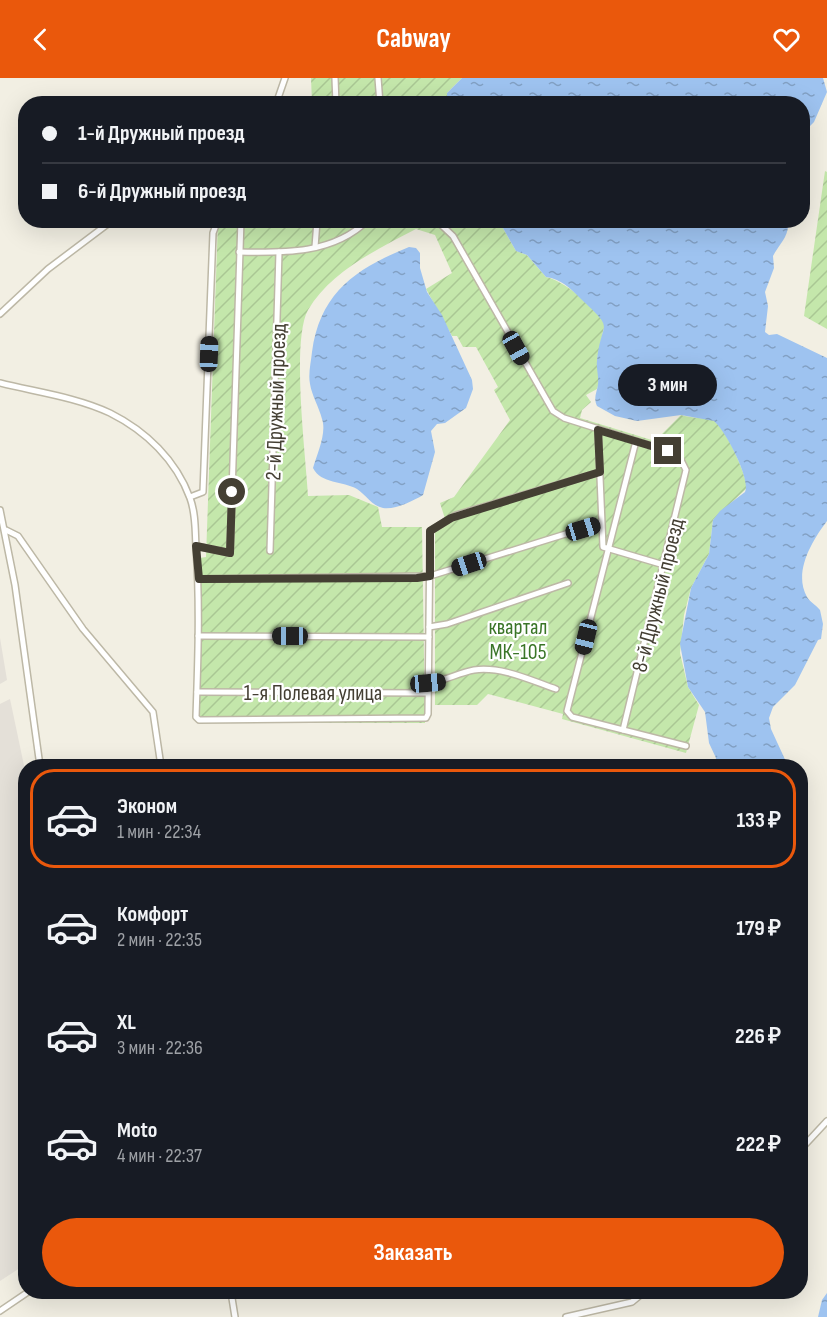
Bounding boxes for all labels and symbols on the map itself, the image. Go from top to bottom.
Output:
street label: 2-й Дружный проезд [260,323,293,481]
car [499,328,533,368]
car [199,336,219,372]
callout: 3 мин [618,364,718,406]
route end [654,437,681,464]
route start [218,478,245,505]
car [563,515,603,543]
street label: 8-й Дружный проезд [626,516,691,675]
car [449,550,489,578]
park label: квартал МК-105 [489,614,547,666]
car [573,617,599,657]
car [272,627,308,645]
car [409,672,447,694]
street label: 1-я Полевая улица [244,680,382,707]

